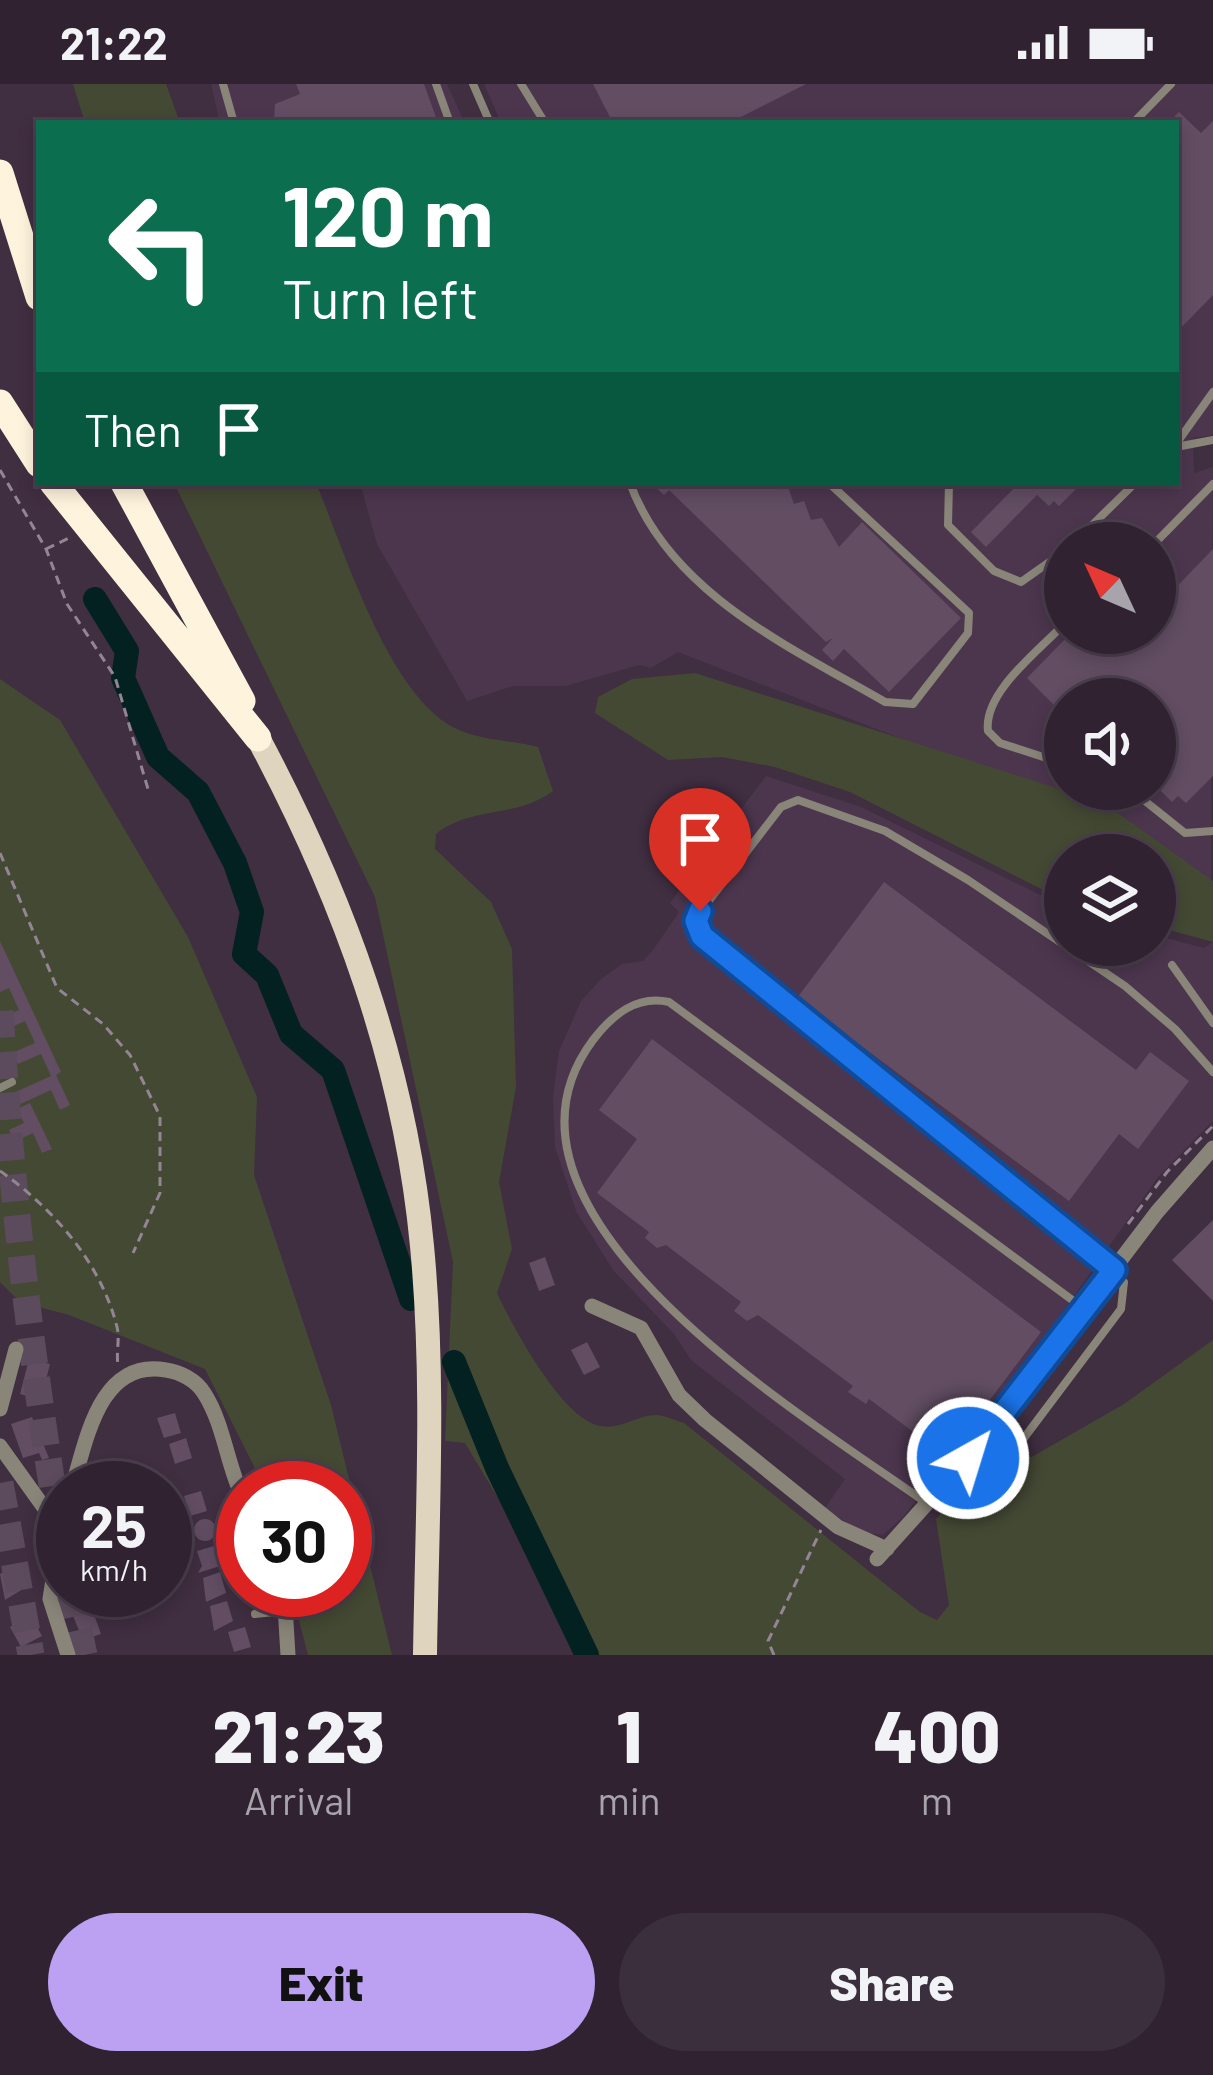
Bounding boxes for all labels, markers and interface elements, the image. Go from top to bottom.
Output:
text: 21:22 [60,15,168,69]
text: 120 m [282,163,494,264]
icon: left [84,168,240,324]
text: Turn left [282,265,479,330]
icon: arrive [206,396,272,462]
text: Then [84,402,182,456]
north arrow [1044,522,1176,654]
map controls [1044,522,1176,966]
button: sound [1044,678,1176,810]
pin [649,788,751,911]
icon: arrive [667,806,733,872]
button: layers [1044,834,1176,966]
position arrow [905,1395,1031,1521]
speed limit sign: 30 [216,1461,372,1617]
text: 25 [81,1488,147,1560]
text: km/h [80,1551,148,1587]
text: 21:23 [213,1691,385,1777]
text: 1 [616,1691,642,1777]
text: 400 [873,1691,1000,1777]
text: Arrival [244,1776,353,1823]
text: min [597,1776,661,1823]
text: m [921,1776,953,1823]
button: Exit [48,1913,595,2051]
button: Share [619,1913,1165,2051]

